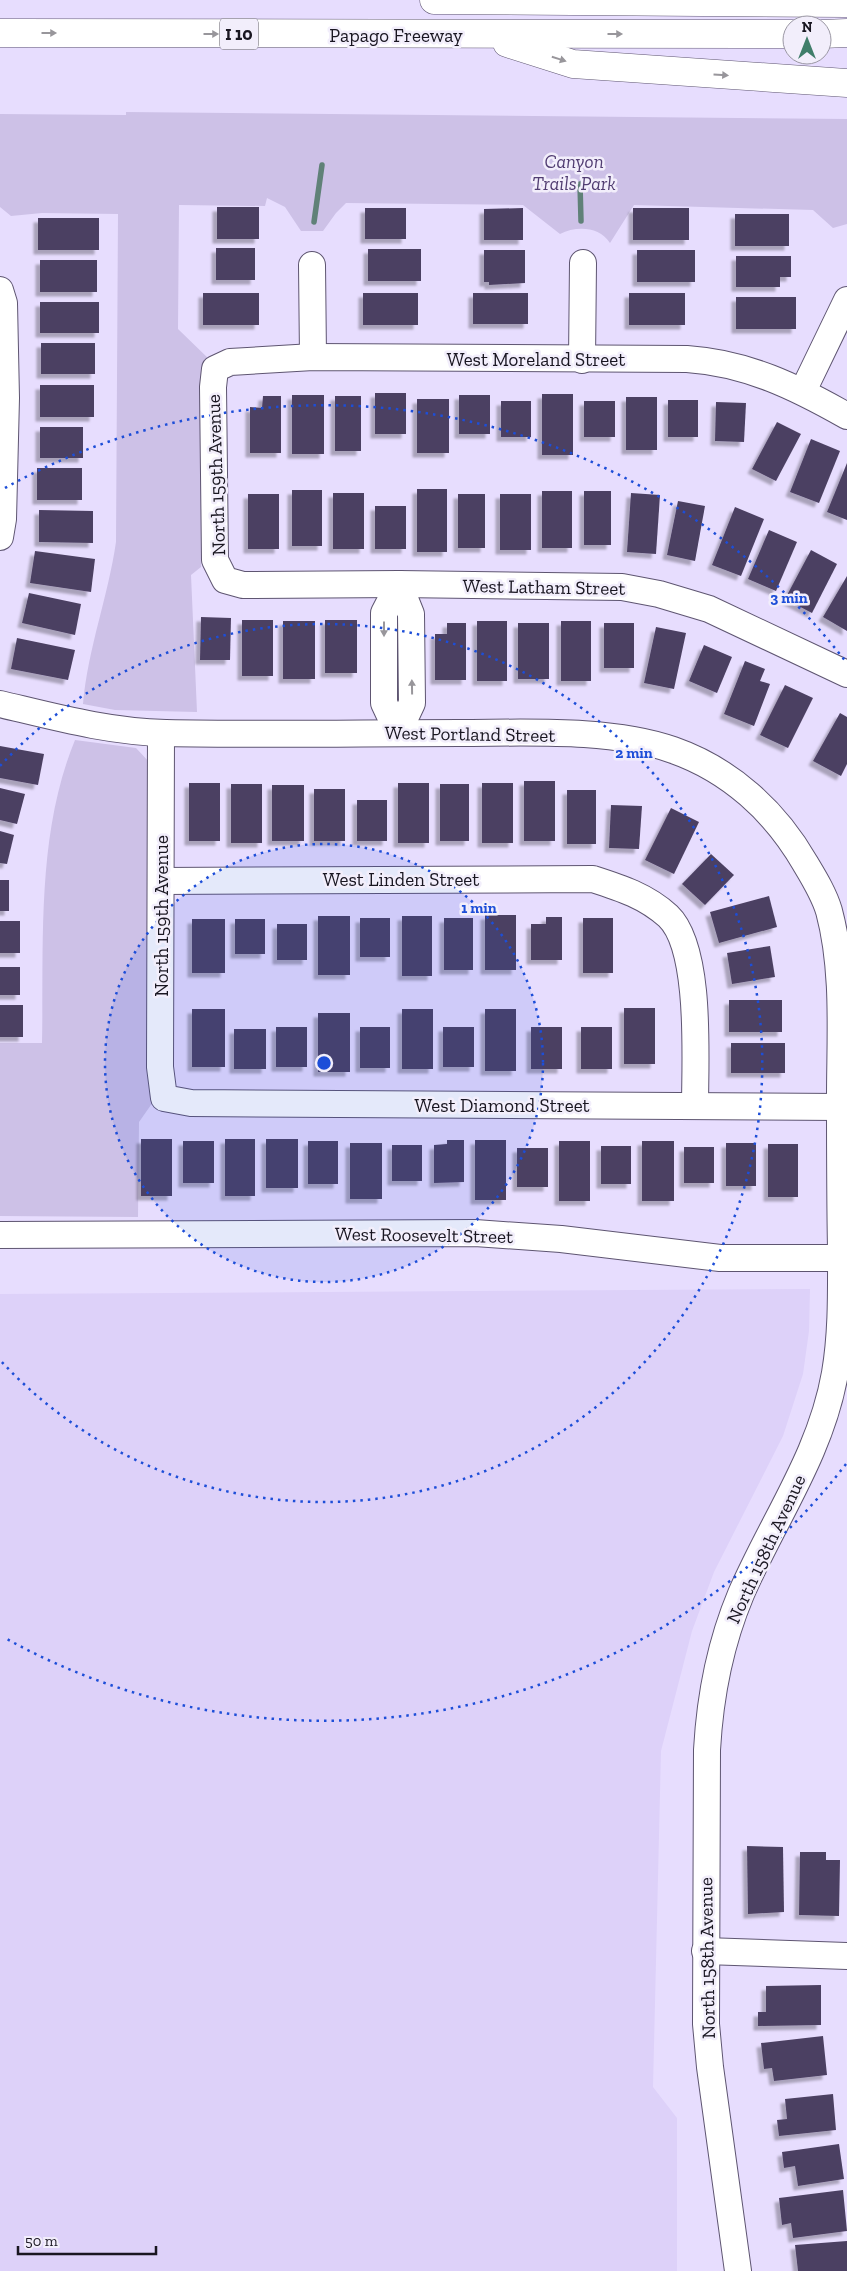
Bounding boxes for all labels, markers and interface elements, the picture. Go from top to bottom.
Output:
north arrow [782,15,832,65]
road number: I 10 [220,18,258,50]
text: N [802,19,813,36]
street label: Papago Freeway [329,24,463,47]
one-way arrow [41,29,57,37]
one-way arrow [203,30,219,38]
one-way arrow [607,30,623,38]
one-way arrow [552,56,567,64]
one-way arrow [713,71,729,79]
park label: Canyon Trails Park [532,150,616,195]
street label: West Moreland Street [447,348,625,371]
street label: North 159th Avenue [202,394,230,556]
street label: West Latham Street [462,574,626,600]
text: 3 min [770,589,808,607]
one-way arrow [380,622,388,638]
one-way arrow [408,679,416,695]
street label: West Portland Street [384,721,556,747]
text: 2 min [615,744,653,762]
street label: North 159th Avenue [150,835,173,997]
street label: West Linden Street [323,868,479,891]
text: 1 min [461,899,497,917]
centre of rings [315,1054,333,1072]
street label: West Diamond Street [414,1094,590,1117]
street label: West Roosevelt Street [335,1222,513,1248]
street label: North 158th Avenue [721,1471,811,1627]
street label: North 158th Avenue [694,1877,720,2039]
scale bar [18,2224,155,2256]
text: 50 m [25,2232,58,2250]

